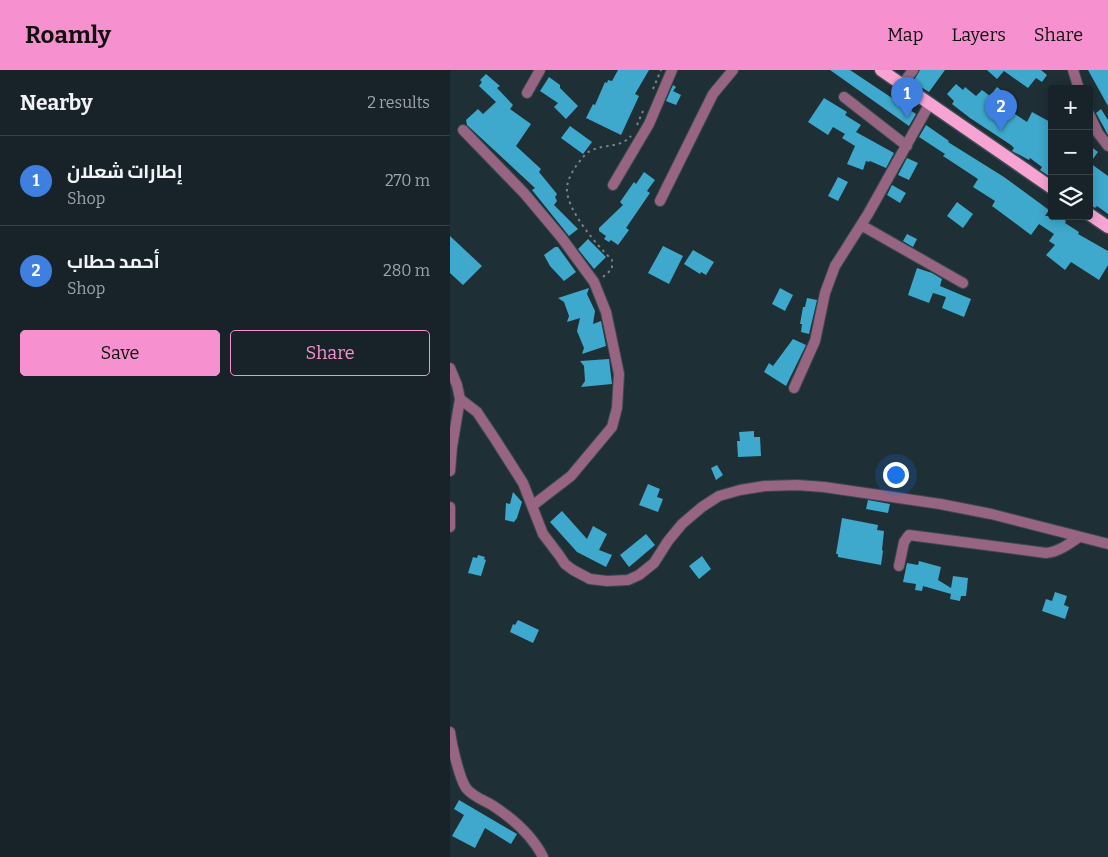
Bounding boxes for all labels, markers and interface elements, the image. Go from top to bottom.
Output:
text: Roamly [25,21,111,49]
text: Map [887,24,923,46]
text: Layers [951,24,1006,46]
text: Share [1034,24,1083,46]
pin: 1 [891,77,923,118]
map controls [1048,85,1093,220]
button: + [1048,85,1093,130]
text: Nearby [20,90,93,116]
pin: 2 [985,90,1017,131]
text: 2 results [367,93,430,112]
button: − [1048,130,1093,175]
text: إطارات شعلان [67,160,183,183]
text: 1 [33,171,39,190]
text: 270 m [385,171,430,190]
button: layers [1048,175,1093,220]
text: Shop [67,189,105,208]
text: أحمد حطاب [67,250,160,273]
text: 2 [31,261,41,280]
text: 280 m [383,261,430,280]
text: Shop [67,279,105,298]
button: Save [20,330,220,376]
button: Share [230,330,430,376]
your location [883,462,909,488]

